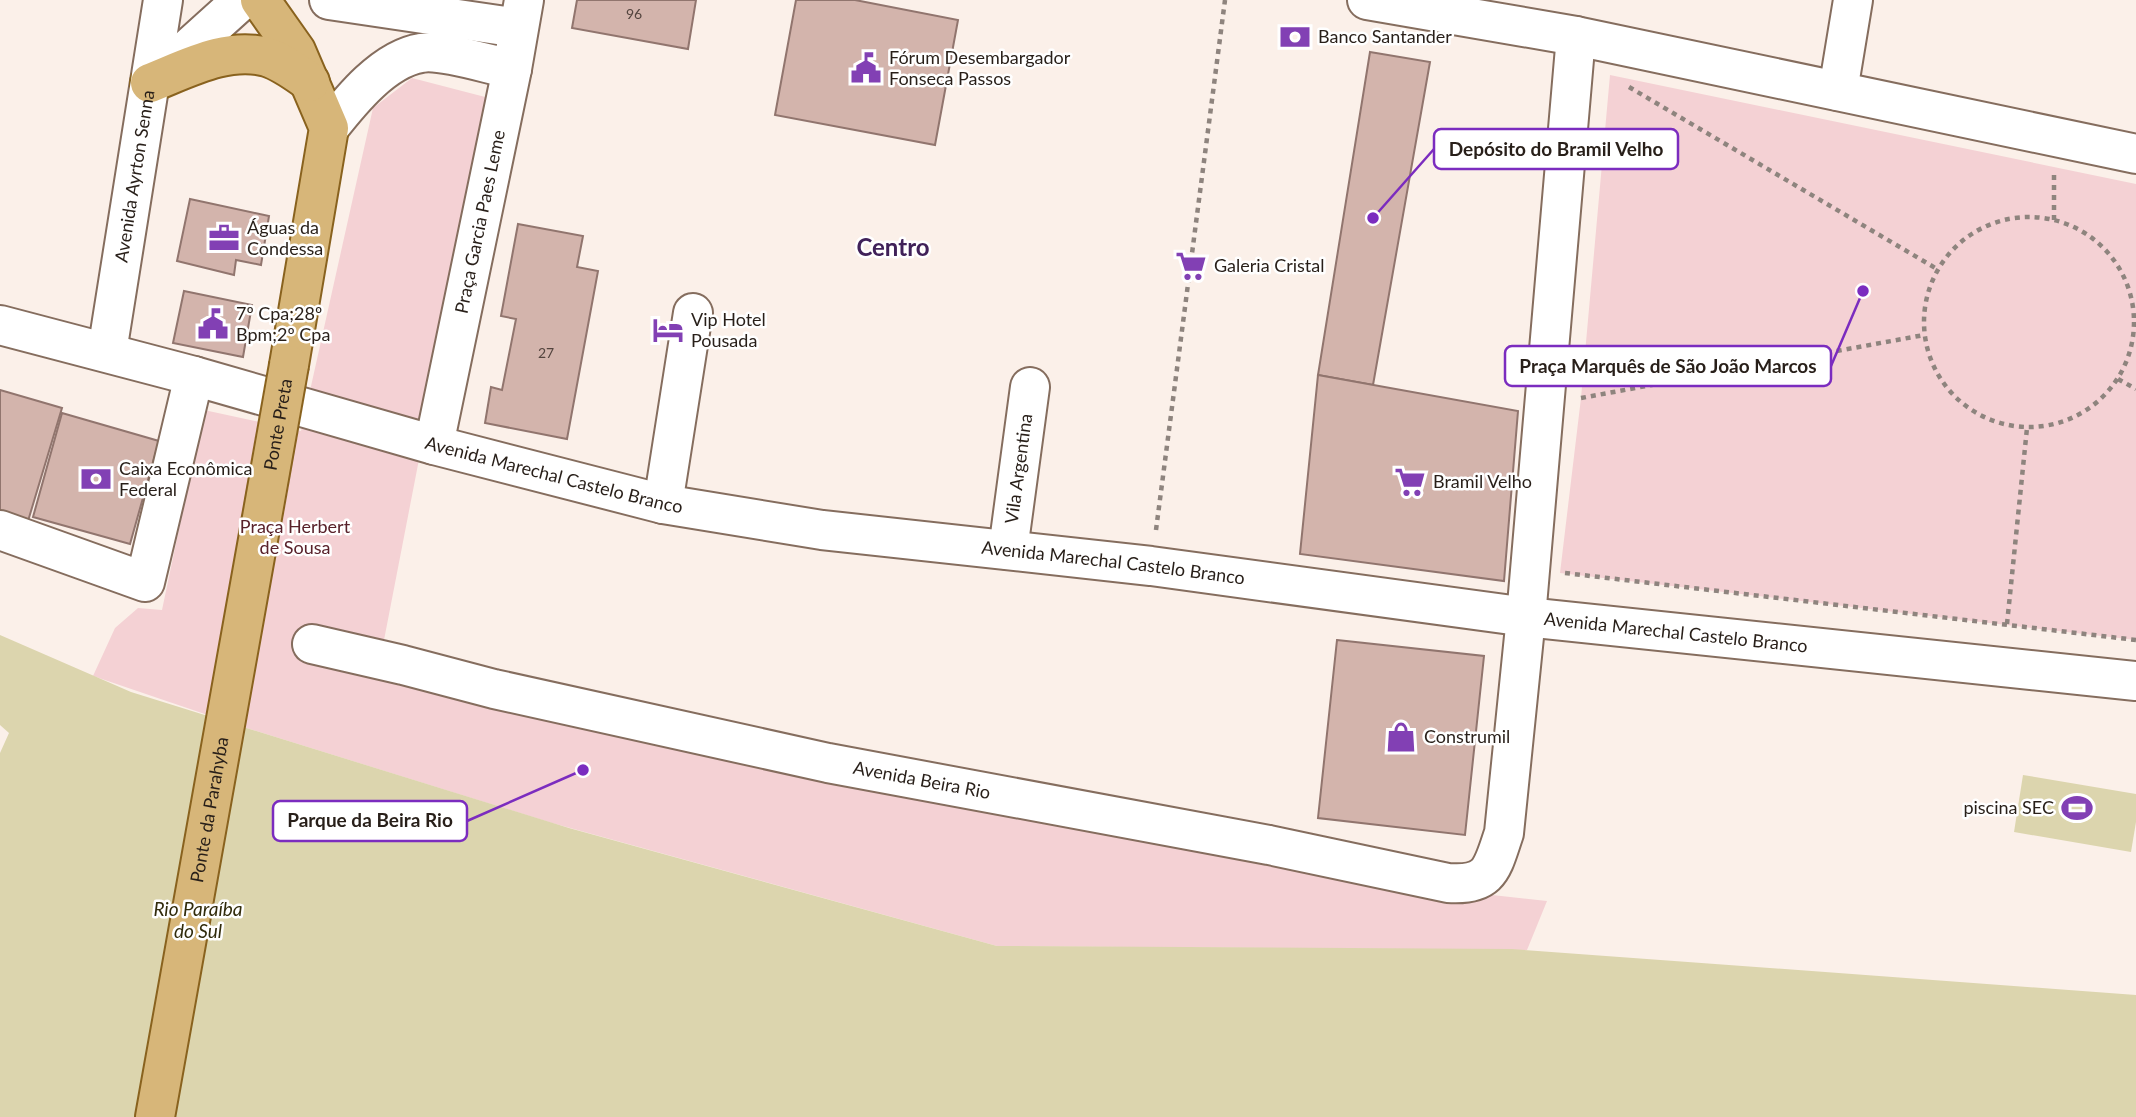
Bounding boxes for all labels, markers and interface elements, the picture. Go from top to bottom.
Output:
house number: 96 [626,5,642,22]
bank icon: Banco Santander [1278,20,1312,54]
place label: Banco Santander [1318,25,1452,47]
place label: Fórum Desembargador Fonseca Passos [889,46,1071,89]
public building icon: Fórum Desembargador Fonseca Passos [849,51,883,85]
street label: Avenida Ayrton Senna [109,88,159,264]
street label: Praça Garcia Paes Leme [450,128,509,315]
callout: Depósito do Bramil Velho [1434,129,1678,169]
text: Depósito do Bramil Velho [1449,137,1663,160]
place label: Águas da Condessa [247,216,323,259]
office icon: Águas da Condessa [207,221,241,255]
district label: Centro [856,232,930,261]
supermarket icon: Galeria Cristal [1174,249,1208,283]
place label: Galeria Cristal [1214,254,1325,276]
place label: 7º Cpa;28º Bpm;2º Cpa [236,302,330,345]
public building icon: 7º Cpa;28º Bpm;2º Cpa [196,307,230,341]
place label: Vip Hotel Pousada [691,308,766,351]
hotel icon: Vip Hotel Pousada [651,313,685,347]
house number: 27 [538,344,554,361]
callout: Praça Marquês de São João Marcos [1505,346,1831,386]
text: Praça Marquês de São João Marcos [1519,354,1817,377]
street label: Ponte Preta [259,377,296,472]
street label: Vila Argentina [1000,412,1036,525]
street label: Avenida Marechal Castelo Branco [423,431,684,517]
place label: Caixa Econômica Federal [119,457,252,500]
bank icon: Caixa Econômica Federal [79,462,113,496]
supermarket icon: Bramil Velho [1393,465,1427,499]
place label: Bramil Velho [1433,470,1532,492]
park label: Praça Herbert de Sousa [240,515,351,558]
street label: Avenida Marechal Castelo Branco [981,536,1246,589]
street label: Avenida Marechal Castelo Branco [1543,607,1809,656]
shop icon: Construmil [1384,720,1418,754]
place label: Construmil [1424,725,1510,747]
street label: Ponte da Parahyba [185,735,233,884]
street label: Avenida Beira Rio [852,756,992,803]
sports icon: piscina SEC [2060,791,2094,825]
place label: piscina SEC [1963,796,2054,818]
callout: Parque da Beira Rio [273,801,467,841]
text: Parque da Beira Rio [287,808,453,831]
water label: Rio Paraíba do Sul [153,897,243,942]

